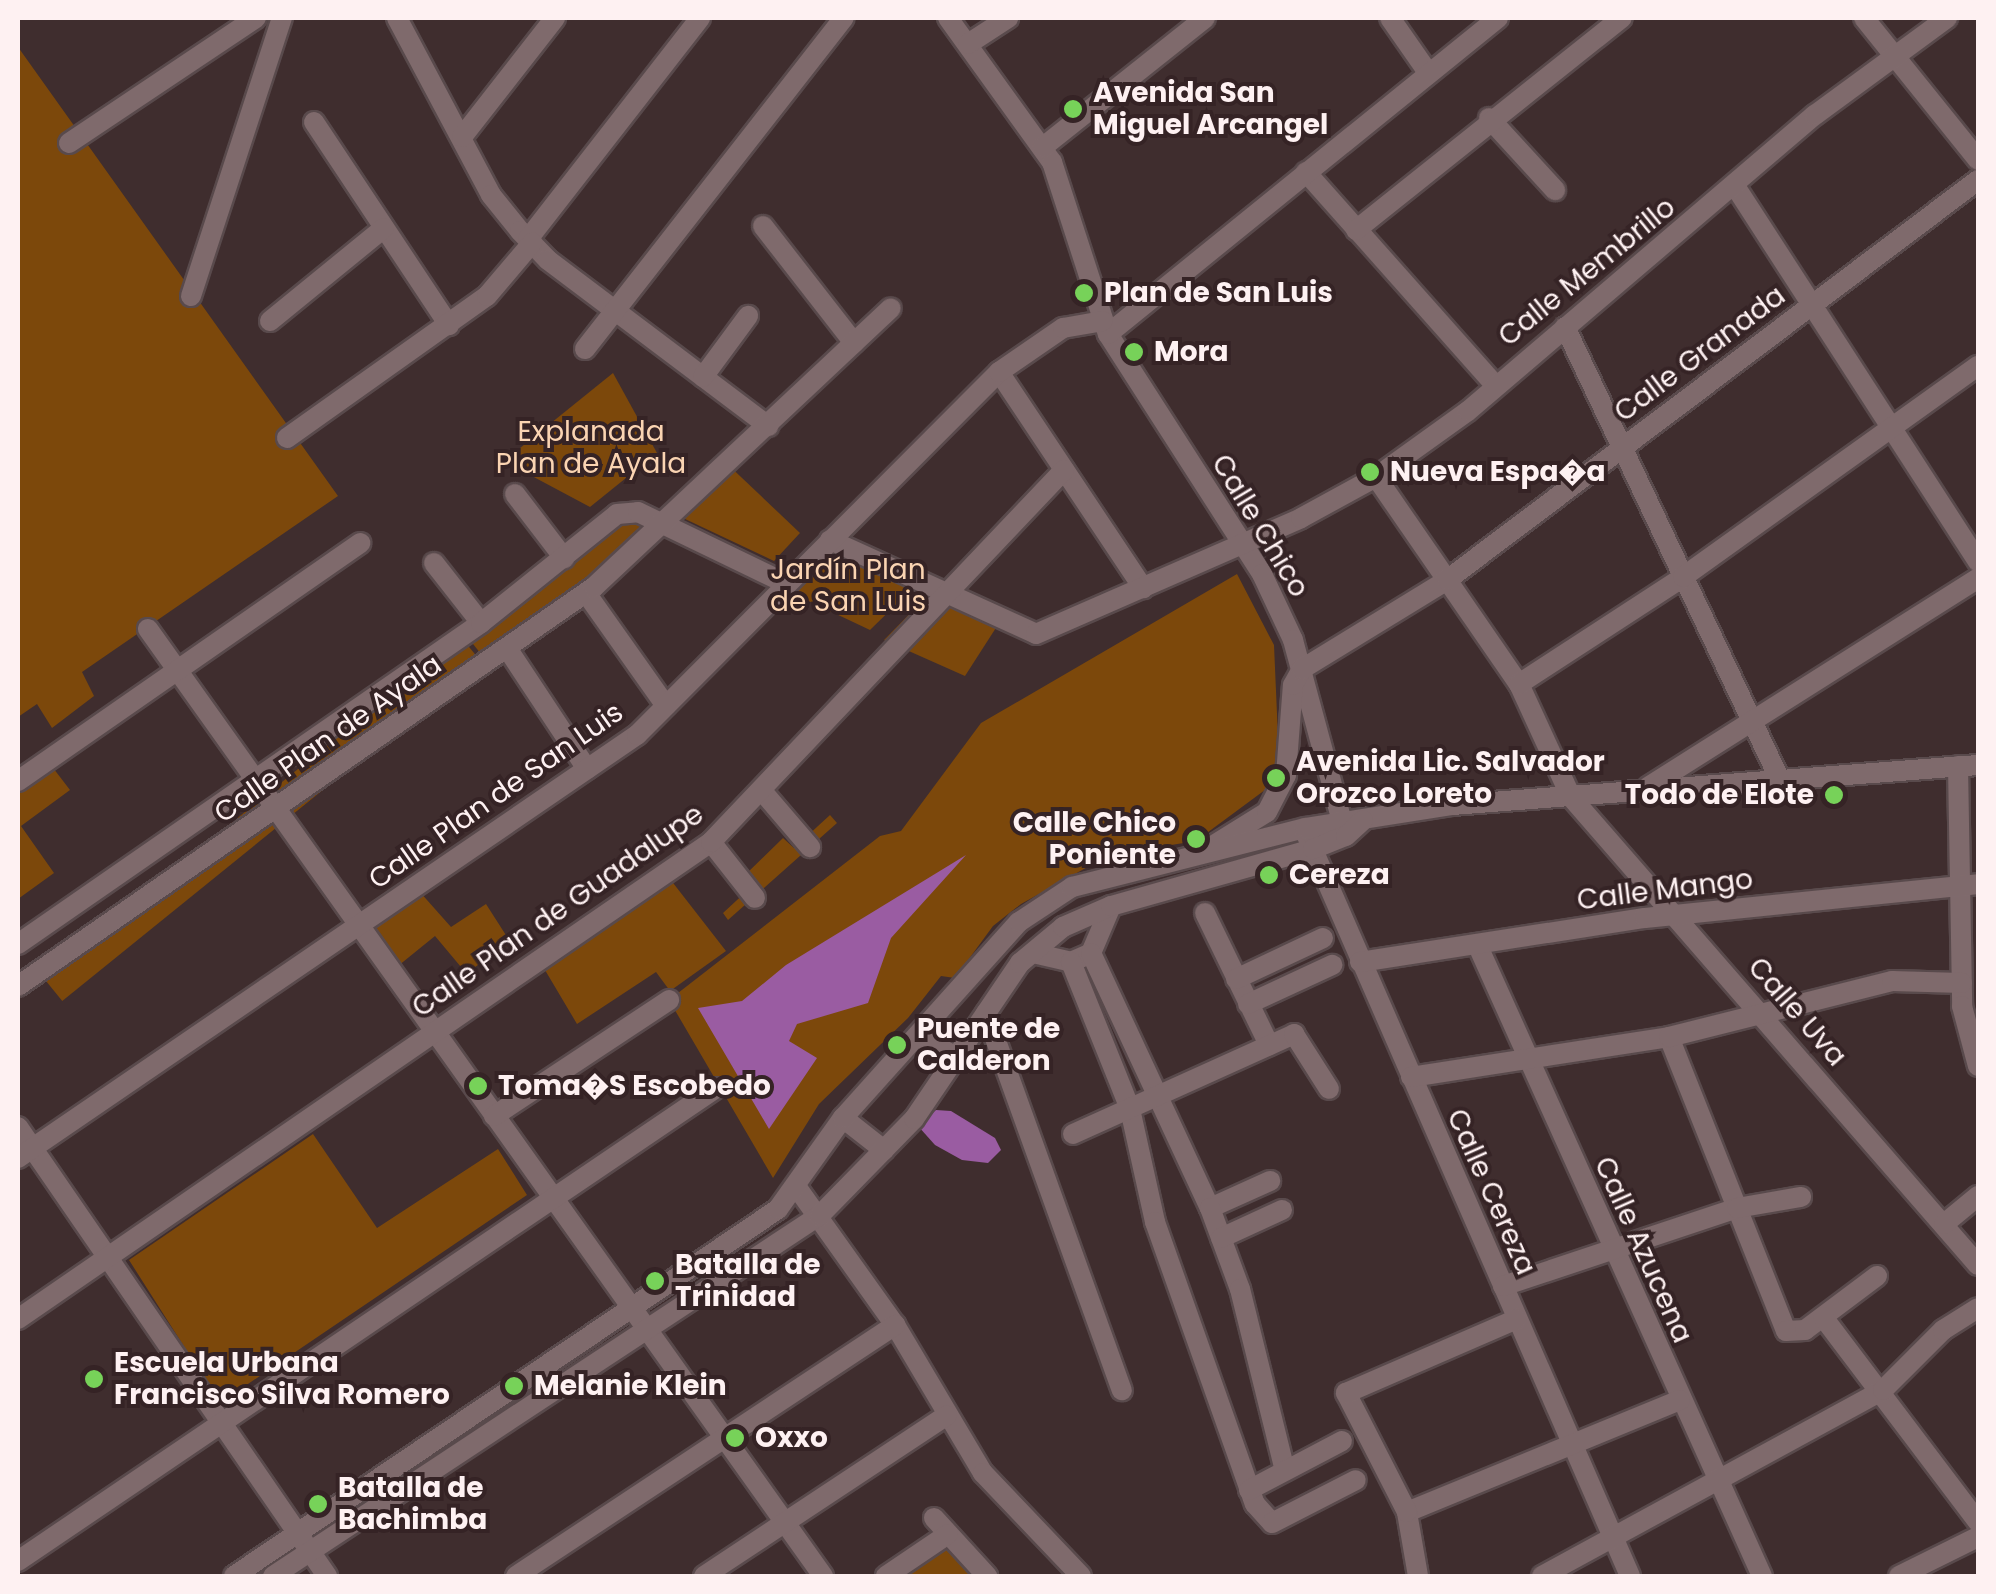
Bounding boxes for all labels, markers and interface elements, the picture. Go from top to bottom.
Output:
place label: Avenida San Miguel Arcangel [1093,76,1328,142]
marker: Avenida San Miguel Arcangel [1062,98,1084,120]
street label: Calle Membrillo [1492,191,1682,353]
place label: Plan de San Luis [1104,276,1333,310]
street label: Calle Granada [1608,279,1792,429]
marker: Plan de San Luis [1073,282,1095,304]
place label: Mora [1154,335,1229,369]
marker: Mora [1123,341,1145,363]
park label: Explanada Plan de Ayala [496,415,686,481]
street label: Calle Chico [1204,449,1316,603]
place label: Nueva Espa�a [1390,455,1605,489]
marker: Nueva Espa�a [1359,461,1381,483]
park label: Jardín Plan de San Luis [770,553,926,619]
street label: Calle Plan de Ayala [208,648,448,830]
street label: Calle Plan de San Luis [362,695,630,897]
place label: Avenida Lic. Salvador Orozco Loreto [1296,745,1605,811]
marker: Avenida Lic. Salvador Orozco Loreto [1265,767,1287,789]
place label: Todo de Elote [1625,778,1814,812]
marker: Todo de Elote [1823,784,1845,806]
street label: Calle Plan de Guadalupe [406,797,710,1025]
place label: Calle Chico Poniente [1013,806,1176,872]
marker: Calle Chico Poniente [1185,828,1207,850]
place label: Cereza [1289,858,1390,892]
street label: Calle Mango [1575,863,1755,917]
marker: Cereza [1258,864,1280,886]
street label: Calle Uva [1741,951,1853,1073]
place label: Puente de Calderon [917,1012,1060,1078]
marker: Puente de Calderon [886,1034,908,1056]
place label: Toma�S Escobedo [498,1069,771,1103]
marker: Toma�S Escobedo [467,1075,489,1097]
street label: Calle Cereza [1440,1104,1542,1280]
street label: Calle Azucena [1587,1152,1699,1348]
place label: Batalla de Trinidad [675,1248,821,1314]
marker: Batalla de Trinidad [644,1270,666,1292]
place label: Escuela Urbana Francisco Silva Romero [114,1346,450,1412]
marker: Escuela Urbana Francisco Silva Romero [83,1368,105,1390]
place label: Melanie Klein [534,1369,727,1403]
marker: Melanie Klein [503,1375,525,1397]
place label: Oxxo [755,1421,828,1455]
marker: Oxxo [724,1427,746,1449]
place label: Batalla de Bachimba [338,1471,487,1537]
marker: Batalla de Bachimba [307,1493,329,1515]

